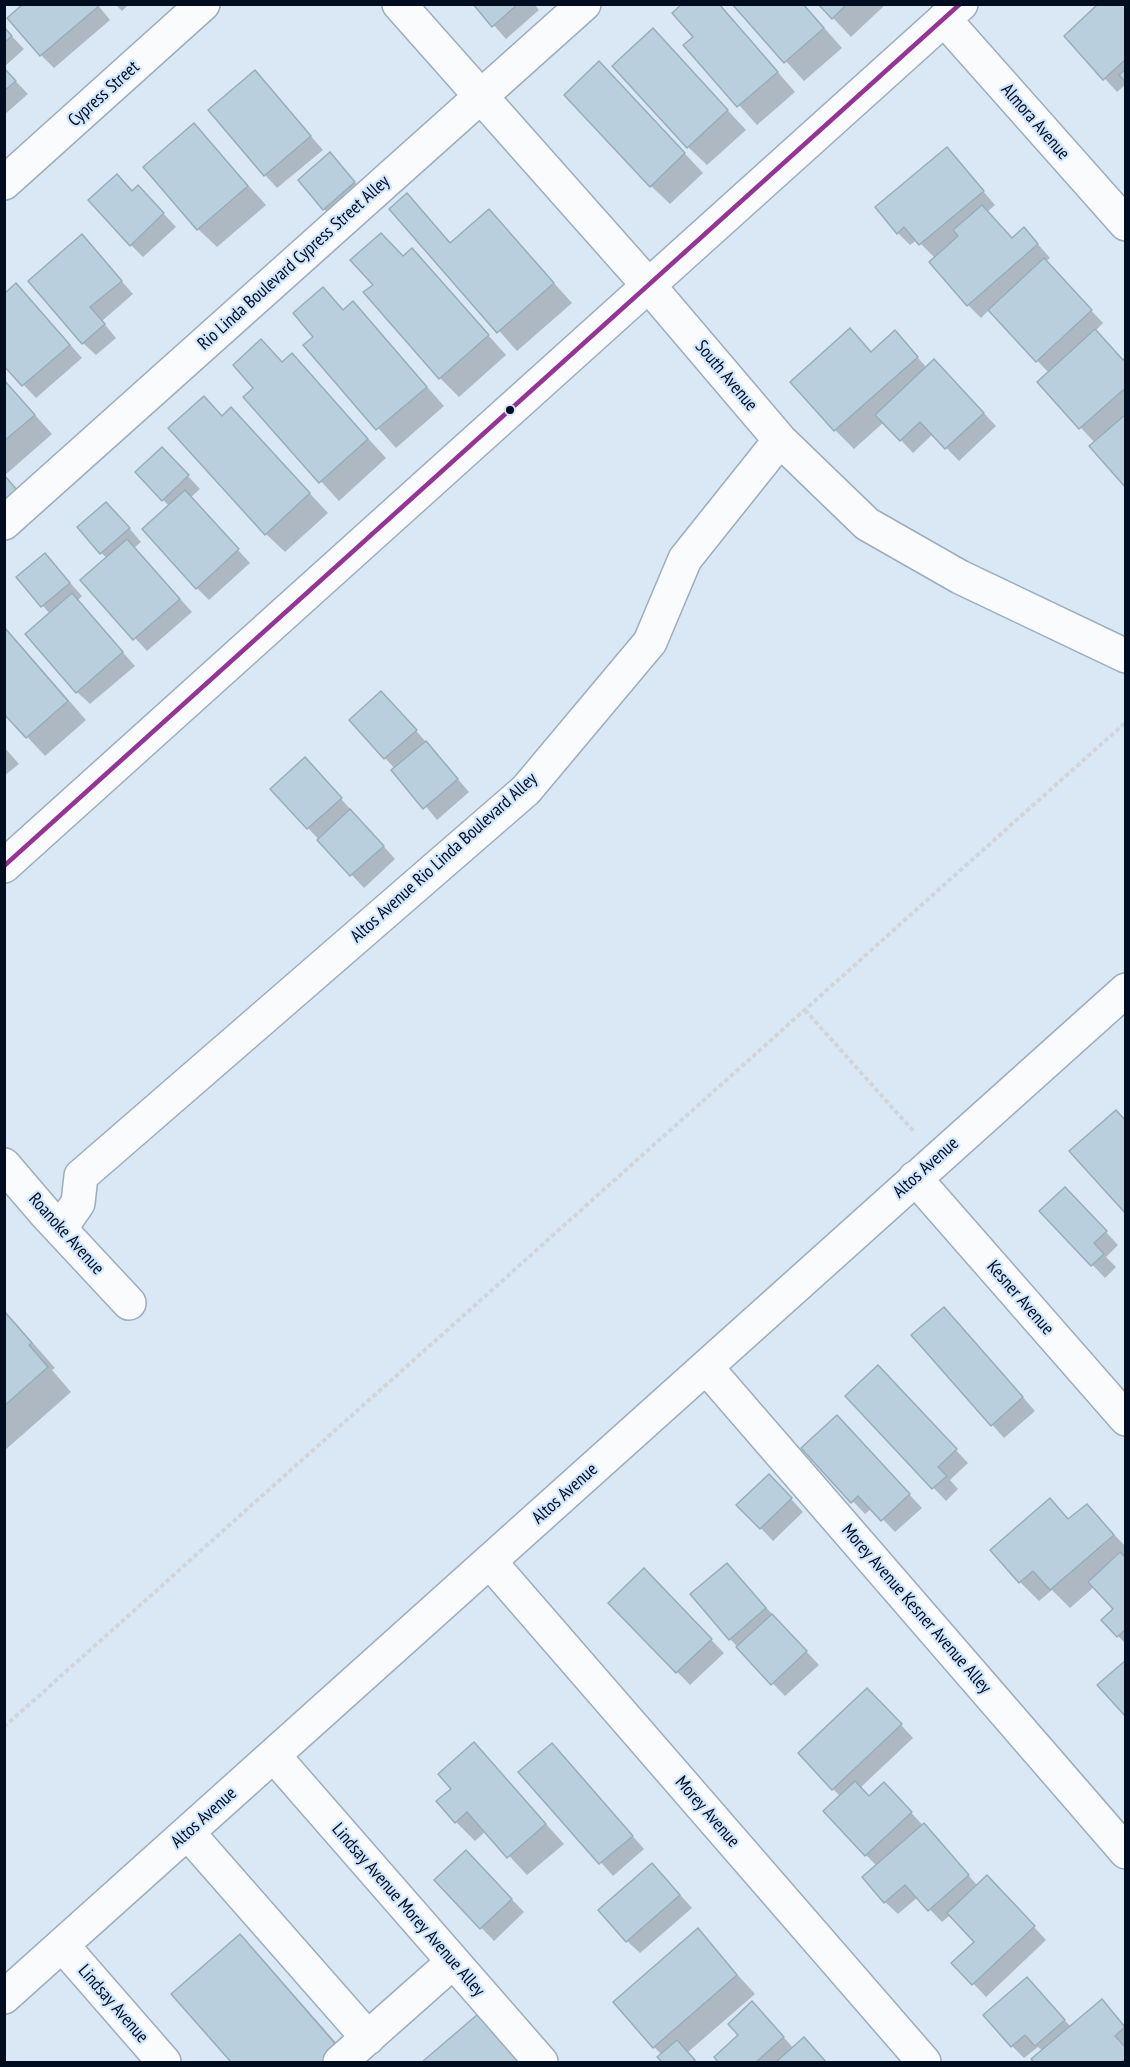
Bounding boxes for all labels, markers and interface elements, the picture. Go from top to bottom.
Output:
street label: Cypress Street [64,57,144,131]
street label: Almora Avenue [996,80,1074,164]
street label: Rio Linda Boulevard Cypress Street Alley [194,171,394,355]
street label: South Avenue [690,336,762,416]
unlabelled marker [504,404,516,416]
street label: Altos Avenue Rio Linda Boulevard Alley [346,768,542,948]
street label: Altos Avenue [889,1133,963,1203]
street label: Roanoke Avenue [24,1189,108,1279]
street label: Kesner Avenue [982,1256,1058,1340]
street label: Altos Avenue [528,1459,602,1529]
street label: Morey Avenue Kesner Avenue Alley [837,1520,995,1698]
street label: Morey Avenue [670,1772,744,1852]
street label: Altos Avenue [167,1783,241,1853]
street label: Lindsay Avenue Morey Avenue Alley [327,1819,489,2001]
street label: Lindsay Avenue [73,1961,153,2047]

